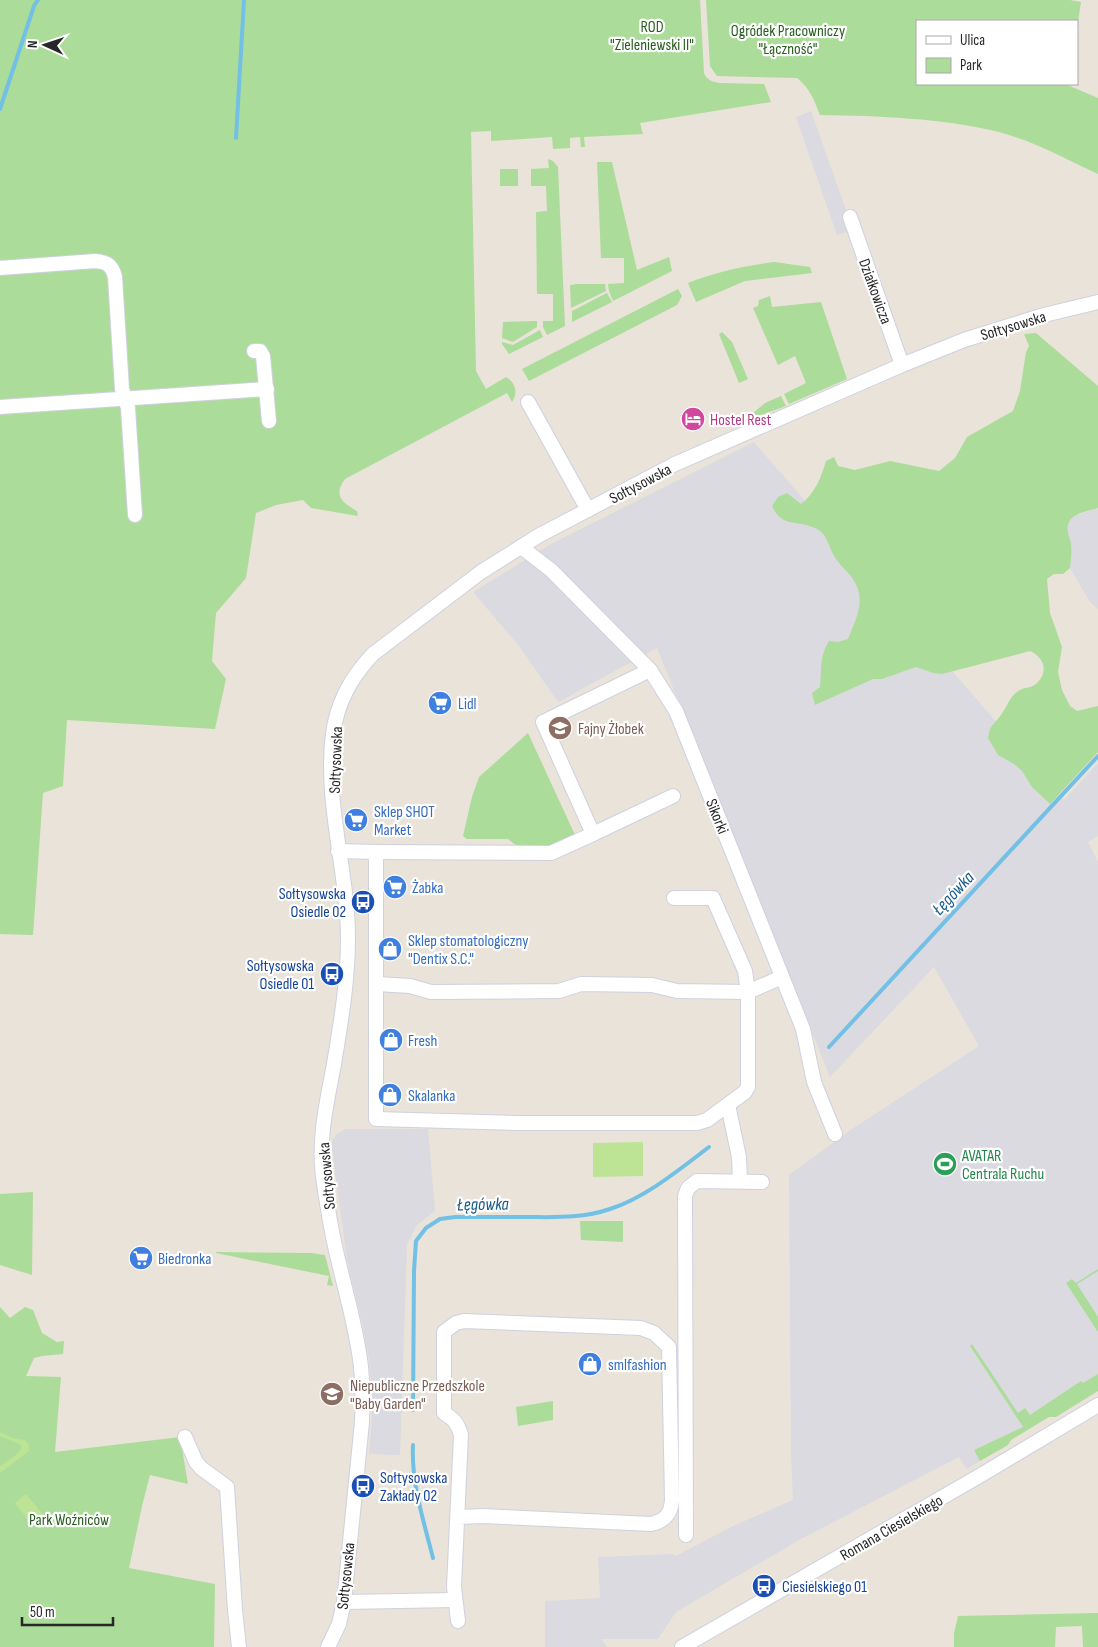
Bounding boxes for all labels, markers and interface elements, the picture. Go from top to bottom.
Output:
park label: ROD "Zieleniewski II" [610,18,694,55]
north arrow [20,20,70,70]
legend [916,20,1078,85]
park label: Ogródek Pracowniczy "Łączność" [731,22,845,59]
text: Ulica [960,31,985,50]
text: N [24,40,41,49]
text: Park [960,56,982,75]
street label: Działkowicza [854,256,895,327]
street label: Sołtysowska [978,308,1048,345]
hotel icon: Hostel Rest [680,406,706,432]
place label: Hostel Rest [710,411,772,430]
street label: Sołtysowska [607,460,675,509]
supermarket icon: Lidl [427,690,453,716]
place label: Lidl [458,695,477,714]
school or university icon: Fajny Żłobek [547,715,573,741]
place label: Fajny Żłobek [578,720,644,739]
street label: Sołtysowska [326,726,347,794]
street label: Sikorki [701,796,732,837]
place label: Sklep SHOT Market [374,803,435,840]
supermarket icon: Sklep SHOT Market [343,807,369,833]
water label: Łęgówka [928,867,979,919]
supermarket icon: Żabka [382,874,408,900]
place label: Żabka [412,879,444,898]
place label: Sołtysowska Osiedle 02 [279,885,346,922]
bus stop icon: Sołtysowska Osiedle 02 [350,889,376,915]
place label: Sklep stomatologiczny "Dentix S.C." [408,932,528,969]
shop icon: Sklep stomatologiczny "Dentix S.C." [377,936,403,962]
place label: Sołtysowska Osiedle 01 [247,957,314,994]
bus stop icon: Sołtysowska Osiedle 01 [319,961,345,987]
shop icon: Fresh [378,1027,404,1053]
place label: Fresh [408,1032,437,1051]
shop icon: Skalanka [377,1082,403,1108]
place label: Skalanka [408,1087,455,1106]
street label: Sołtysowska [315,1141,340,1210]
place label: AVATAR Centrala Ruchu [961,1147,1044,1184]
sports icon: AVATAR Centrala Ruchu [932,1151,958,1177]
water label: Łęgówka [457,1194,510,1215]
supermarket icon: Biedronka [128,1245,154,1271]
place label: Biedronka [158,1250,211,1269]
shop icon: smlfashion [577,1351,603,1377]
place label: smlfashion [608,1356,667,1375]
place label: Niepubliczne Przedszkole "Baby Garden" [350,1377,485,1414]
school or university icon: Niepubliczne Przedszkole "Baby Garden" [319,1381,345,1407]
place label: Sołtysowska Zakłady 02 [380,1469,447,1506]
bus stop icon: Sołtysowska Zakłady 02 [350,1473,376,1499]
street label: Romana Ciesielskiego [837,1491,946,1565]
park label: Park Woźniców [29,1511,109,1530]
street label: Sołtysowska [334,1542,359,1611]
bus stop icon: Ciesielskiego 01 [751,1573,777,1599]
place label: Ciesielskiego 01 [782,1578,867,1597]
scale bar [22,1594,114,1626]
text: 50 m [30,1603,55,1622]

